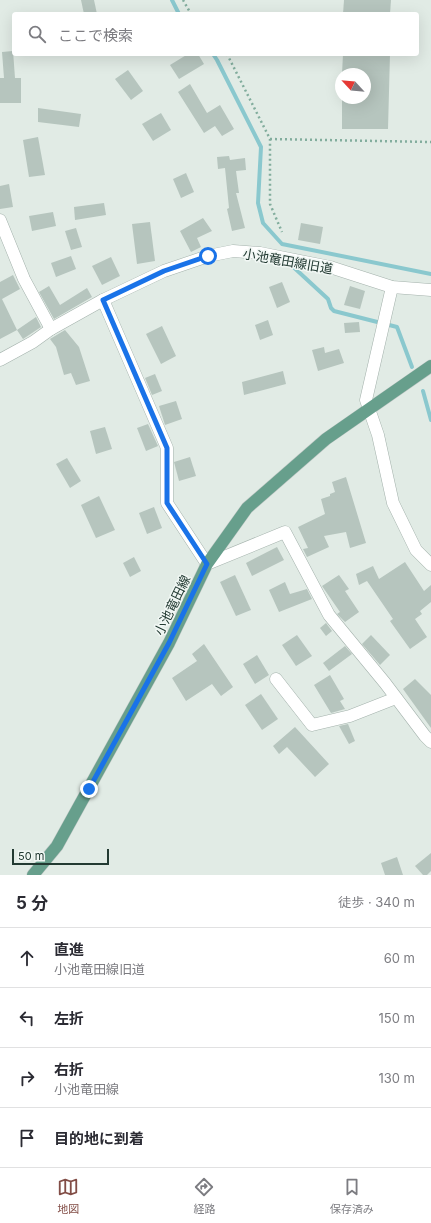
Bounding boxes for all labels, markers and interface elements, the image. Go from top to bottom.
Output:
search box [12,12,419,56]
icon: search [26,23,48,45]
text: ここで検索 [58,26,133,45]
north arrow [335,68,371,104]
street label: 小池竜田線旧道 [242,245,334,277]
route start [199,247,217,265]
street label: 小池竜田線 [151,572,193,638]
route end [80,780,98,798]
scale bar [12,847,109,866]
text: 50 m [18,849,44,863]
text: 5 分 [16,893,48,913]
text: 徒歩 · 340 m [338,894,415,910]
text: 直進 [54,940,84,959]
icon: ahead [16,947,38,969]
text: 60 m [384,950,415,966]
text: 小池竜田線旧道 [54,961,145,977]
icon: left [16,1007,38,1029]
text: 左折 [54,1009,84,1028]
text: 150 m [379,1010,415,1026]
text: 右折 [54,1060,84,1079]
icon: right [16,1067,38,1089]
text: 130 m [378,1070,415,1086]
text: 小池竜田線 [54,1081,119,1097]
icon: arrive [16,1127,38,1149]
text: 目的地に到着 [54,1129,144,1148]
tab: 地図 [57,1176,79,1216]
tab: 経路 [193,1176,215,1216]
tab: 保存済み [330,1176,374,1216]

